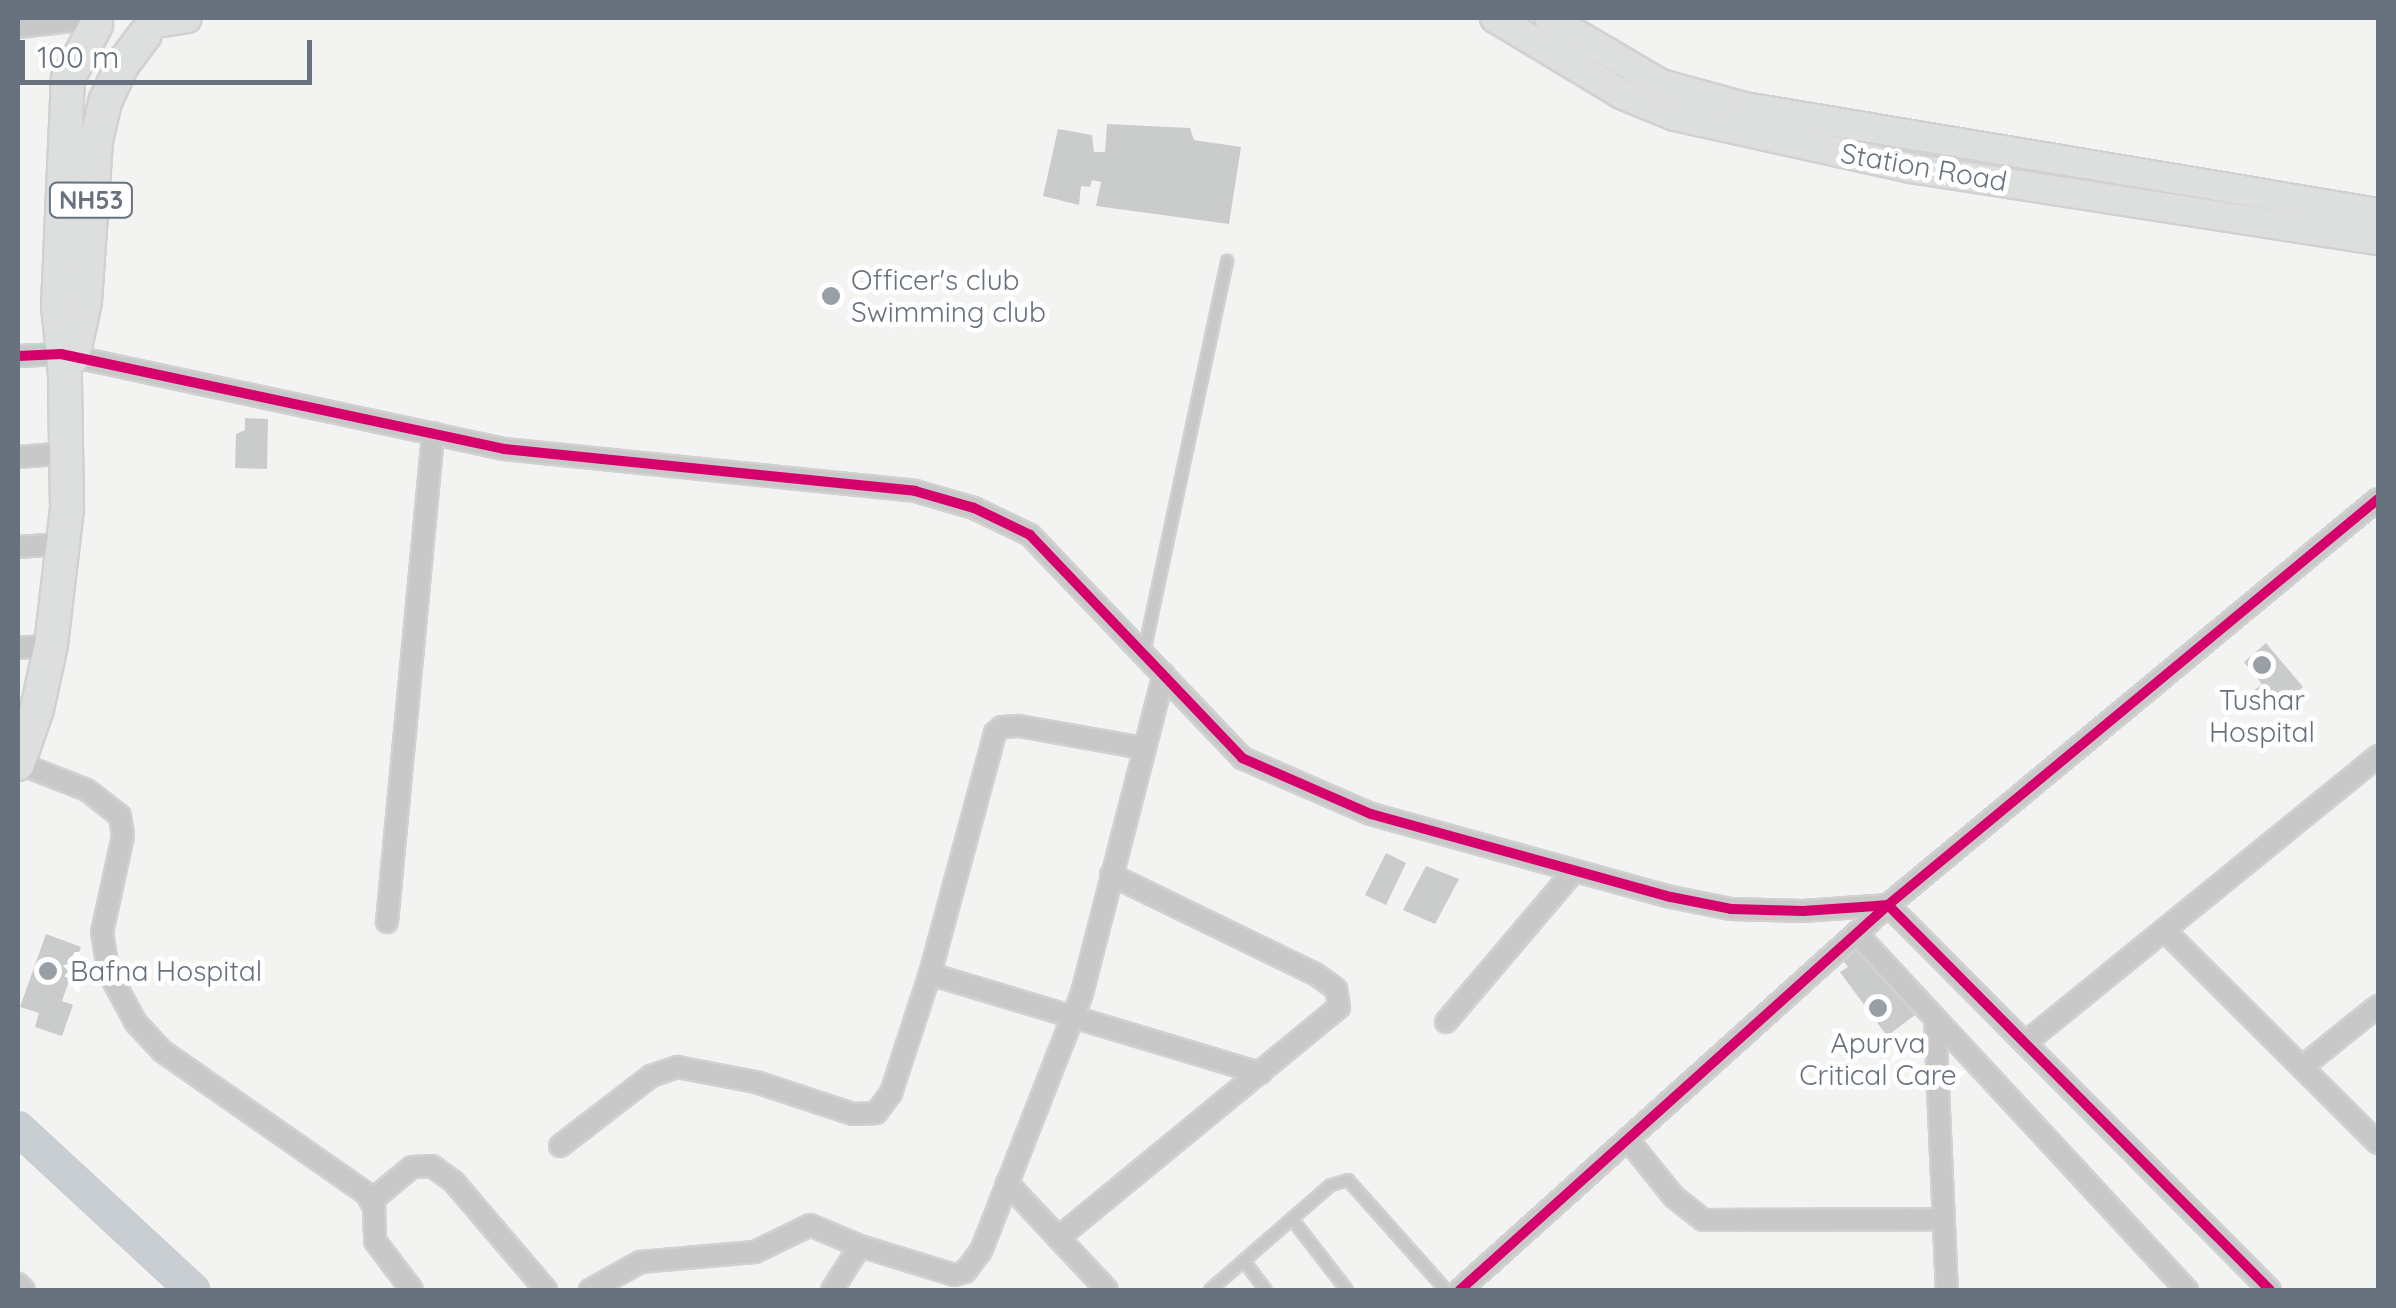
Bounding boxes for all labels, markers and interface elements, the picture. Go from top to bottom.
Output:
scale bar [25,20,318,82]
text: 100 m [37,38,119,76]
street label: Station Road [1838,136,2010,198]
road number: NH53 [48,180,134,220]
place label: Officer's club Swimming club [851,263,1046,329]
marker: Officer's club Swimming club [820,285,842,307]
marker: Tushar Hospital [2249,652,2275,678]
place label: Tushar Hospital [2209,683,2315,749]
place label: Bafna Hospital [70,954,262,988]
marker: Bafna Hospital [35,958,61,984]
marker: Apurva Critical Care [1865,995,1891,1021]
place label: Apurva Critical Care [1799,1026,1957,1092]

